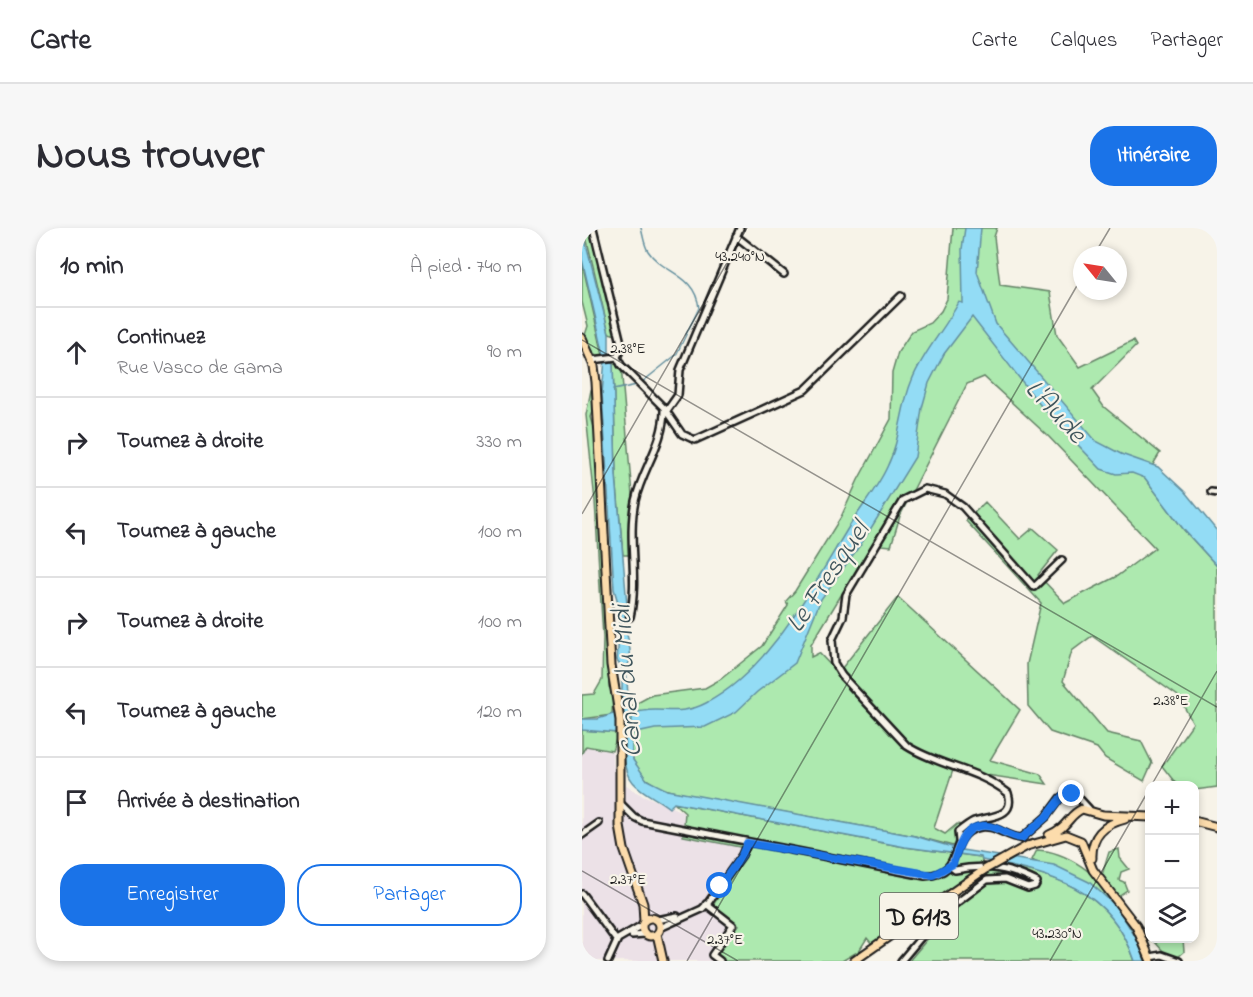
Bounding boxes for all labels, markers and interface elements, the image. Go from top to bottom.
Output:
text: Carte [30,21,91,62]
text: Carte [971,26,1017,56]
text: Calques [1050,26,1117,56]
text: Partager [1150,26,1223,56]
text: Nous trouver [36,126,264,187]
button: Itinéraire [1090,126,1217,186]
text: 43.240°N [715,246,765,268]
north arrow [1073,246,1127,300]
text: 10 min [60,248,124,286]
text: À pied · 740 m [410,253,522,282]
text: Continuez [117,322,205,354]
icon: ahead [60,336,93,369]
text: 90 m [487,338,522,367]
text: 2.38°E [610,338,646,360]
text: Rue Vasco de Gama [117,354,283,383]
water label: L'Aude [1014,371,1096,455]
icon: right [60,426,93,459]
text: Tournez à droite [117,426,263,458]
text: 330 m [476,428,522,457]
water label: Le Fresquel [777,511,883,642]
icon: left [60,516,93,549]
text: Tournez à gauche [117,516,276,548]
text: 100 m [478,518,522,547]
water label: Canal du Midi [603,600,654,758]
icon: right [60,606,93,639]
text: Tournez à droite [117,606,263,638]
text: 100 m [478,608,522,637]
text: 2.38°E [1153,690,1189,712]
icon: left [60,696,93,729]
text: Tournez à gauche [117,696,276,728]
text: 120 m [477,698,522,727]
route end [1058,780,1084,806]
map controls [1145,781,1199,943]
button: + [1145,781,1199,835]
icon: arrive [60,786,93,819]
text: Arrivée à destination [117,786,300,818]
button: − [1145,835,1199,889]
button: Enregistrer [60,864,285,926]
button: Partager [297,864,522,926]
text: 2.37°E [610,869,646,891]
route start [706,872,732,898]
button: layers [1145,889,1199,943]
road number: D 6113 [880,893,958,939]
text: 43.230°N [1032,923,1082,945]
text: 2.37°E [707,929,743,951]

